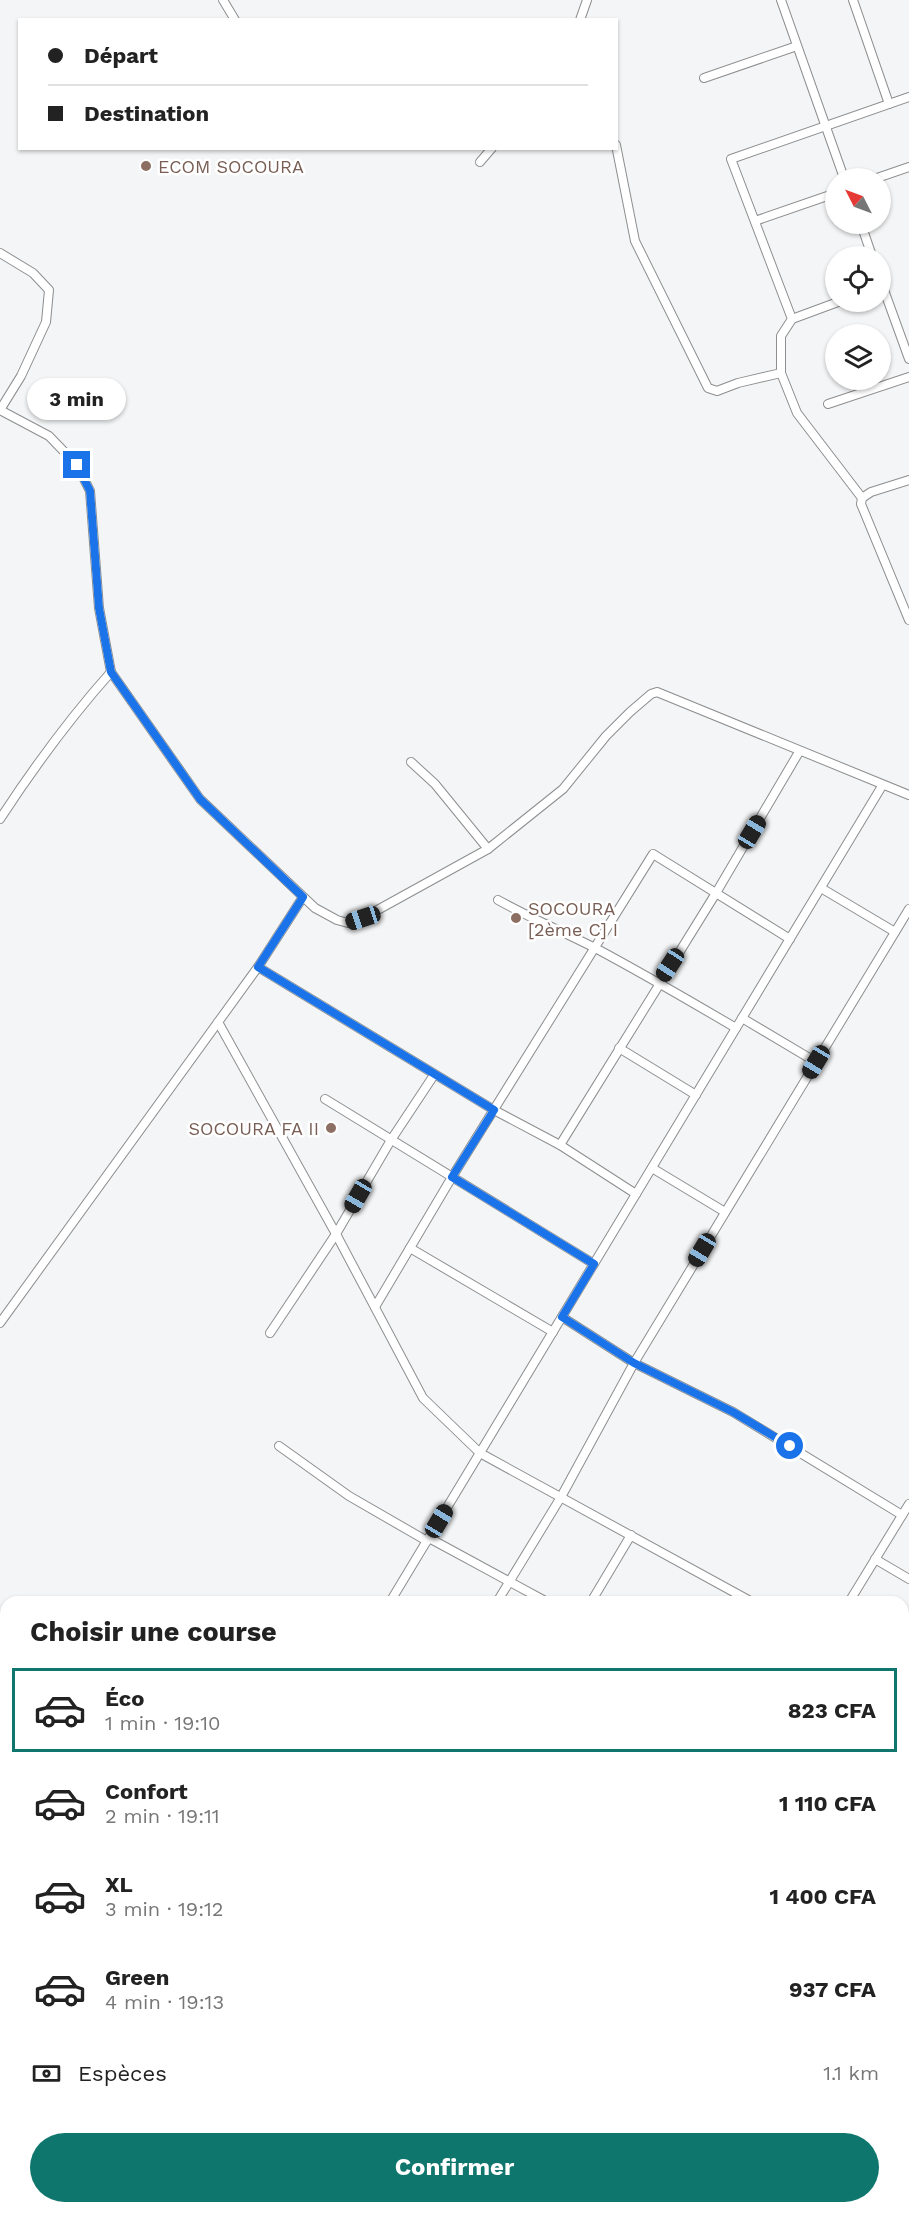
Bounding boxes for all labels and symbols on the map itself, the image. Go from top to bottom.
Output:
place label: ECOM SOCOURA [158,156,304,177]
marker: ECOM SOCOURA [139,159,153,173]
north arrow [825,168,891,234]
callout: 3 min [28,378,127,420]
route end [63,451,90,478]
car [735,812,769,852]
place label: SOCOURA [2ème C] I [528,898,618,940]
car [343,904,383,932]
marker: SOCOURA [2ème C] I [509,911,523,925]
car [653,945,687,985]
car [799,1042,833,1082]
place label: SOCOURA FA II [189,1118,319,1139]
marker: SOCOURA FA II [324,1121,338,1135]
car [341,1176,375,1216]
car [685,1230,719,1270]
route start [776,1432,803,1459]
car [422,1501,456,1541]

